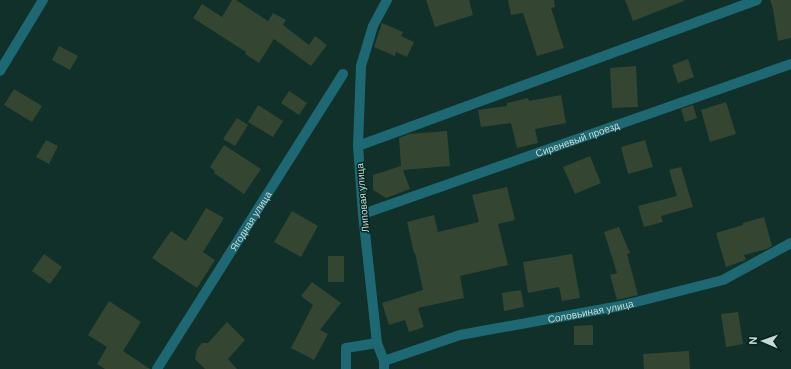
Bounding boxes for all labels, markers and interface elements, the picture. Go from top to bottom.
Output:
street label: Сиреневый проезд [534,119,621,160]
street label: Липовая улица [353,162,372,233]
street label: Ягодная улица [227,188,275,254]
street label: Соловьиная улица [547,297,635,326]
north arrow [743,321,783,361]
text: N [746,336,760,345]

